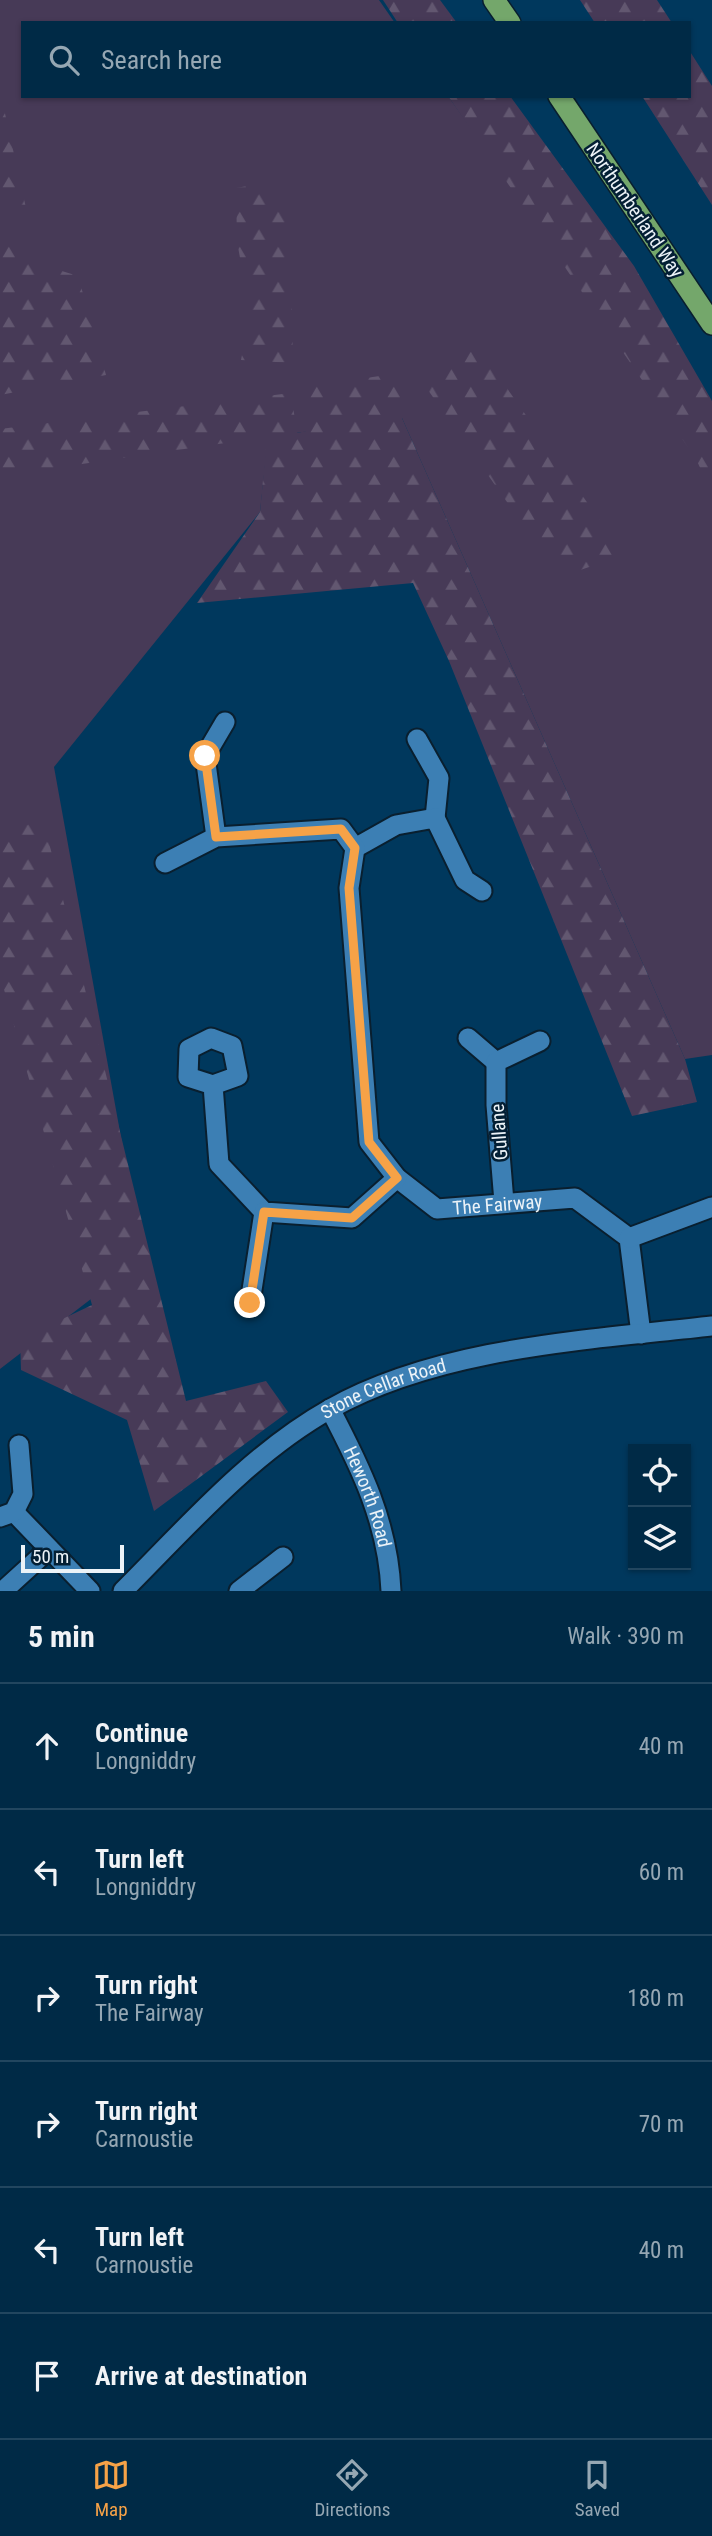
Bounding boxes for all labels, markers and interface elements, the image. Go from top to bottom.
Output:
search box [21,21,691,98]
icon: search [45,41,83,79]
text: Search here [101,45,222,75]
street label: Northumberland Way [581,138,689,282]
route start [189,740,220,771]
street label: Gullane [486,1103,512,1161]
street label: The Fairway [452,1189,543,1219]
route end [234,1287,265,1318]
street label: Stone Cellar Road [316,1353,448,1424]
street label: Heworth Road [339,1442,397,1549]
map controls [628,1444,691,1570]
button: locate [628,1444,691,1507]
button: layers [628,1507,691,1570]
scale bar [21,1542,124,1574]
text: 50 m [32,1545,69,1568]
text: 5 min [28,1619,95,1654]
text: Walk · 390 m [567,1623,684,1650]
text: Continue [95,1718,188,1748]
icon: ahead [28,1727,66,1765]
text: 40 m [639,1733,684,1760]
text: Longniddry [95,1748,196,1775]
text: Turn left [95,1844,184,1874]
icon: left [28,1853,66,1891]
text: 60 m [639,1859,684,1886]
text: Longniddry [95,1874,196,1901]
text: Turn right [95,1970,197,2000]
icon: right [28,1979,66,2017]
text: 180 m [627,1985,684,2012]
text: The Fairway [95,2000,204,2027]
text: Turn right [95,2096,197,2126]
icon: right [28,2105,66,2143]
text: 70 m [639,2111,684,2138]
text: Carnoustie [95,2126,193,2153]
text: Turn left [95,2222,184,2252]
icon: left [28,2231,66,2269]
text: 40 m [639,2237,684,2264]
text: Carnoustie [95,2252,193,2279]
icon: arrive [28,2357,66,2395]
text: Arrive at destination [95,2361,307,2391]
tab: Map [92,2456,130,2521]
tab: Directions [314,2456,390,2521]
tab: Saved [575,2456,620,2521]

